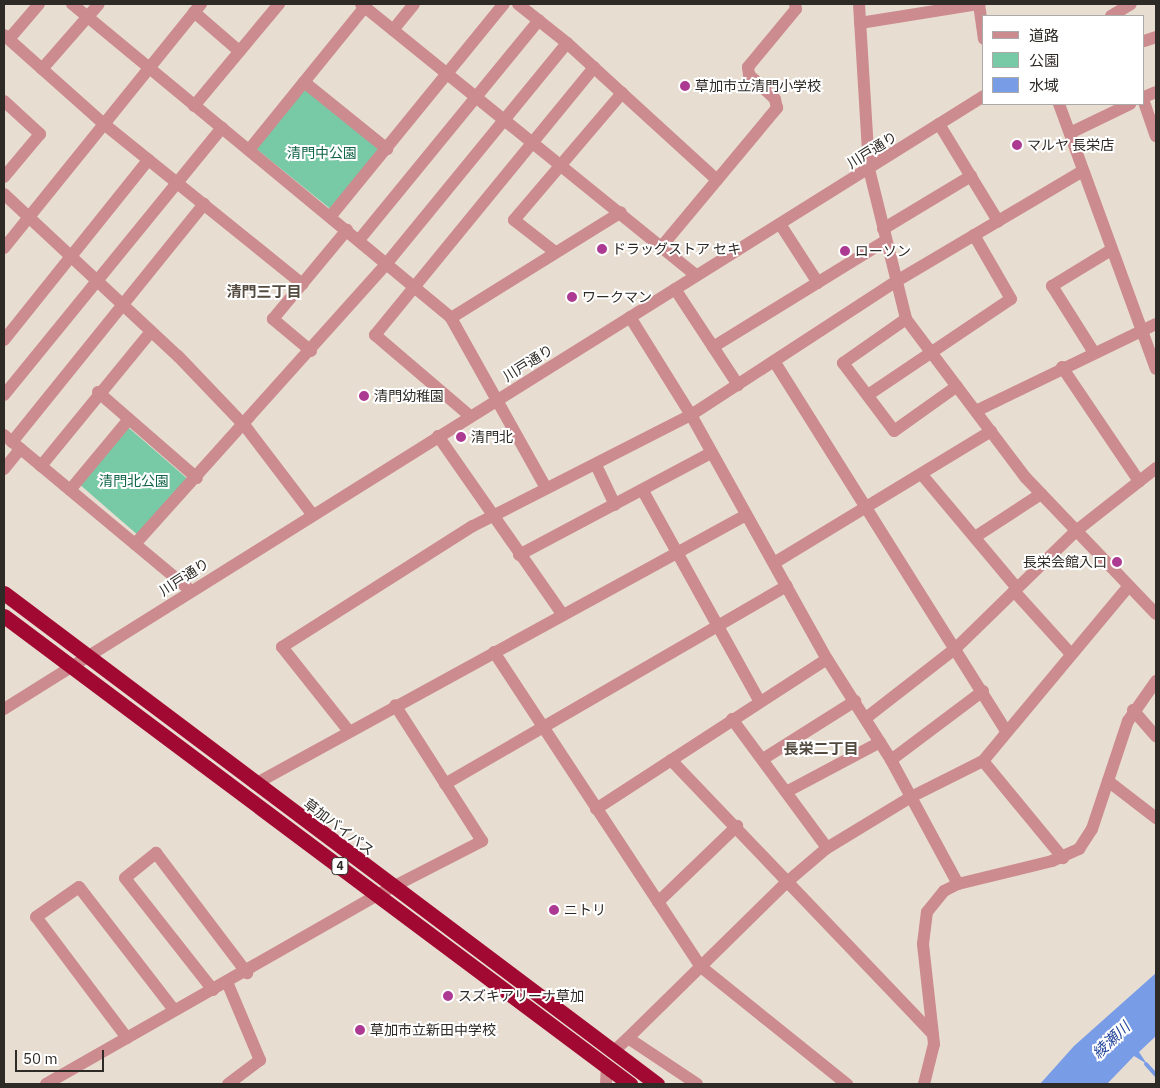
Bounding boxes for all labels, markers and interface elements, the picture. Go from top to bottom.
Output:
legend [982,15,1145,105]
text: 道路 [1029,26,1059,45]
text: 公園 [1029,51,1059,70]
text: 水域 [1029,76,1059,95]
place label: 草加市立清門小学校 [695,78,821,94]
marker: 草加市立清門小学校 [679,80,691,92]
street label: 川戸通り [844,128,900,172]
place label: マルヤ 長栄店 [1027,137,1114,153]
marker: マルヤ 長栄店 [1011,139,1023,151]
park label: 清門中公園 [287,145,357,161]
place label: ドラッグストア セキ [612,241,741,257]
marker: ドラッグストア セキ [596,243,608,255]
place label: ローソン [855,243,911,259]
marker: ローソン [839,245,851,257]
district label: 清門三丁目 [227,283,301,301]
place label: ワークマン [582,289,652,305]
marker: ワークマン [566,291,578,303]
street label: 川戸通り [500,341,556,385]
place label: 清門幼稚園 [374,388,444,404]
marker: 清門幼稚園 [358,390,370,402]
place label: 清門北 [471,429,513,445]
marker: 清門北 [455,431,467,443]
park label: 清門北公園 [99,473,169,489]
place label: 長栄会館入口 [1023,554,1107,570]
street label: 川戸通り [156,555,212,599]
marker: 長栄会館入口 [1111,556,1123,568]
district label: 長栄二丁目 [784,740,858,758]
street label: 草加バイパス [300,795,378,859]
road number: 4 [331,856,349,876]
place label: ニトリ [564,902,606,918]
marker: ニトリ [548,904,560,916]
place label: スズキアリーナ草加 [458,988,584,1004]
marker: スズキアリーナ草加 [442,990,454,1002]
water label: 綾瀬川 [1089,1018,1133,1062]
place label: 草加市立新田中学校 [370,1022,496,1038]
marker: 草加市立新田中学校 [354,1024,366,1036]
scale bar [18,1040,106,1072]
text: 50 m [23,1049,58,1068]

